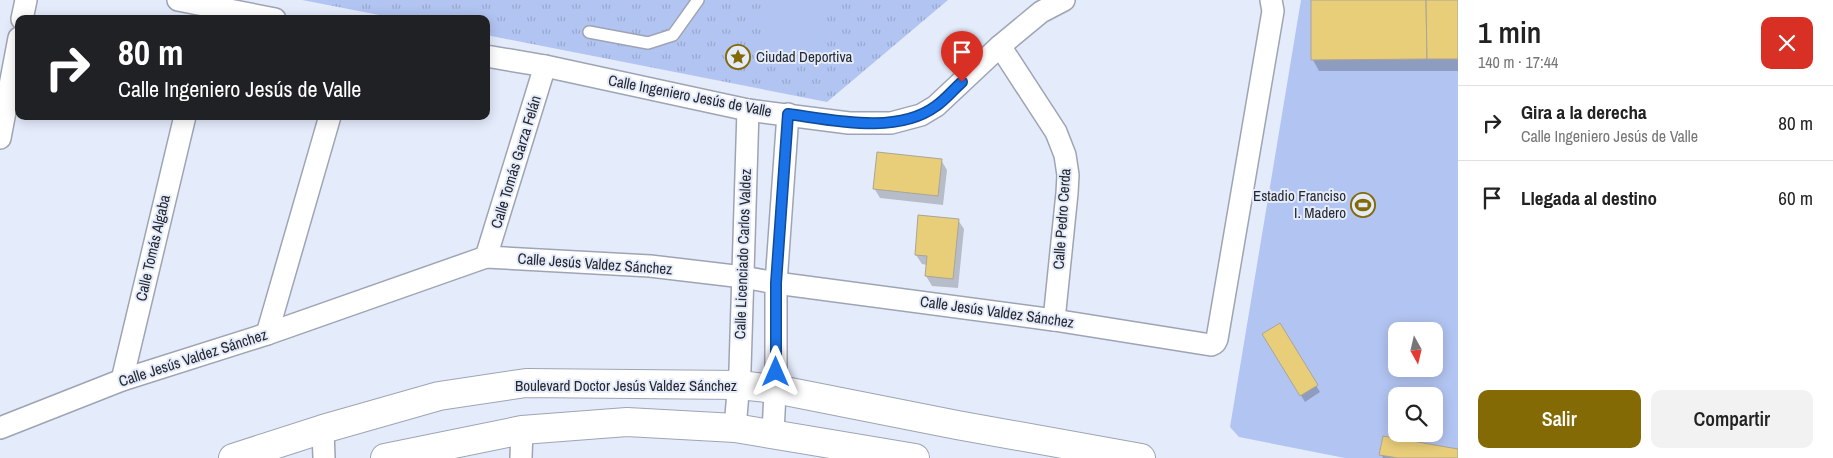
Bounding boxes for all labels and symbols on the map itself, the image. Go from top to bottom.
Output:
pin [941,31,983,82]
place icon: Ciudad Deportiva [725,44,751,70]
place label: Ciudad Deportiva [756,46,853,67]
street label: Calle Ingeniero Jesús de Valle [607,69,774,122]
street label: Calle Tomás Garza Felán [485,93,546,231]
street label: Calle Licenciado Carlos Valdez [729,168,756,340]
street label: Calle Pedro Cerda [1047,168,1076,270]
place label: Estadio Franciso I. Madero [1253,185,1346,223]
sports icon: Estadio Franciso I. Madero [1350,192,1376,218]
street label: Calle Tomás Algaba [130,193,175,303]
street label: Calle Jesús Valdez Sánchez [517,248,673,279]
street label: Calle Jesús Valdez Sánchez [919,290,1075,333]
north arrow [1388,322,1442,378]
street label: Calle Jesús Valdez Sánchez [116,324,270,391]
position arrow [749,345,801,397]
street label: Boulevard Doctor Jesús Valdez Sánchez [515,375,737,396]

